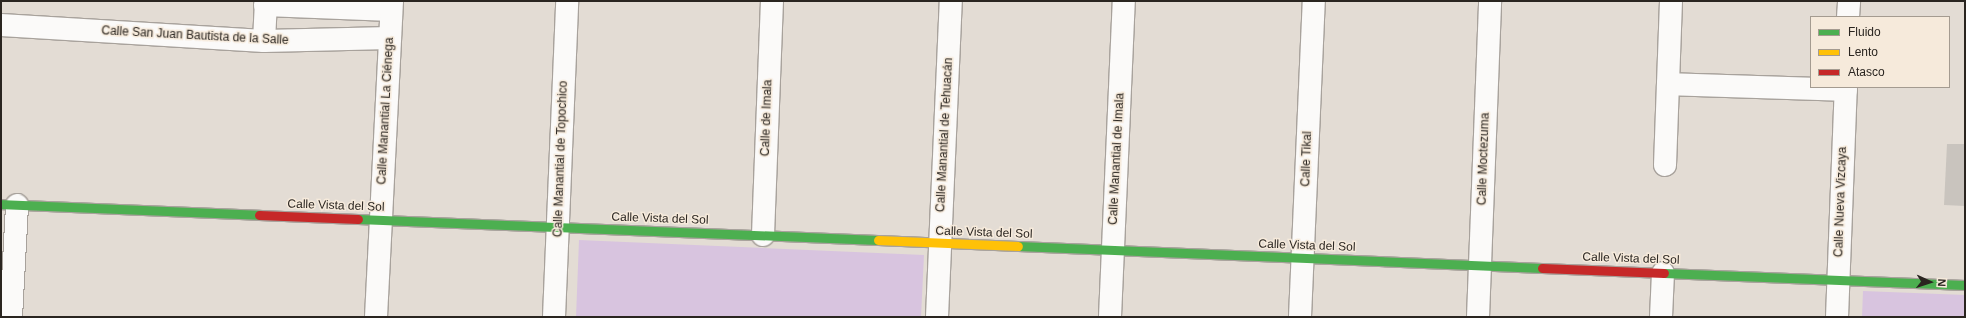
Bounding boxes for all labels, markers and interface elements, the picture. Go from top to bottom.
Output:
legend [1810,16,1950,88]
street label: Calle San Juan Bautista de la Salle [101,24,289,48]
text: Fluido [1848,25,1881,39]
street label: Calle Manantial La Ciénega [375,37,397,185]
text: Lento [1848,45,1878,59]
street label: Calle Manantial de Tehuacán [934,57,956,213]
text: Atasco [1848,65,1885,79]
street label: Calle de Imala [758,79,776,157]
street label: Calle Manantial de Topochico [551,80,571,238]
street label: Calle Manantial de Imala [1106,93,1128,225]
street label: Calle Moctezuma [1475,112,1493,206]
street label: Calle Tikal [1299,131,1315,187]
street label: Calle Nueva Vizcaya [1832,147,1850,257]
street label: Calle Vista del Sol [287,197,385,215]
street label: Calle Vista del Sol [611,210,709,228]
street label: Calle Vista del Sol [935,224,1033,242]
street label: Calle Vista del Sol [1258,237,1356,255]
street label: Calle Vista del Sol [1582,250,1680,268]
north arrow [1910,262,1950,302]
text: N [1936,278,1948,287]

